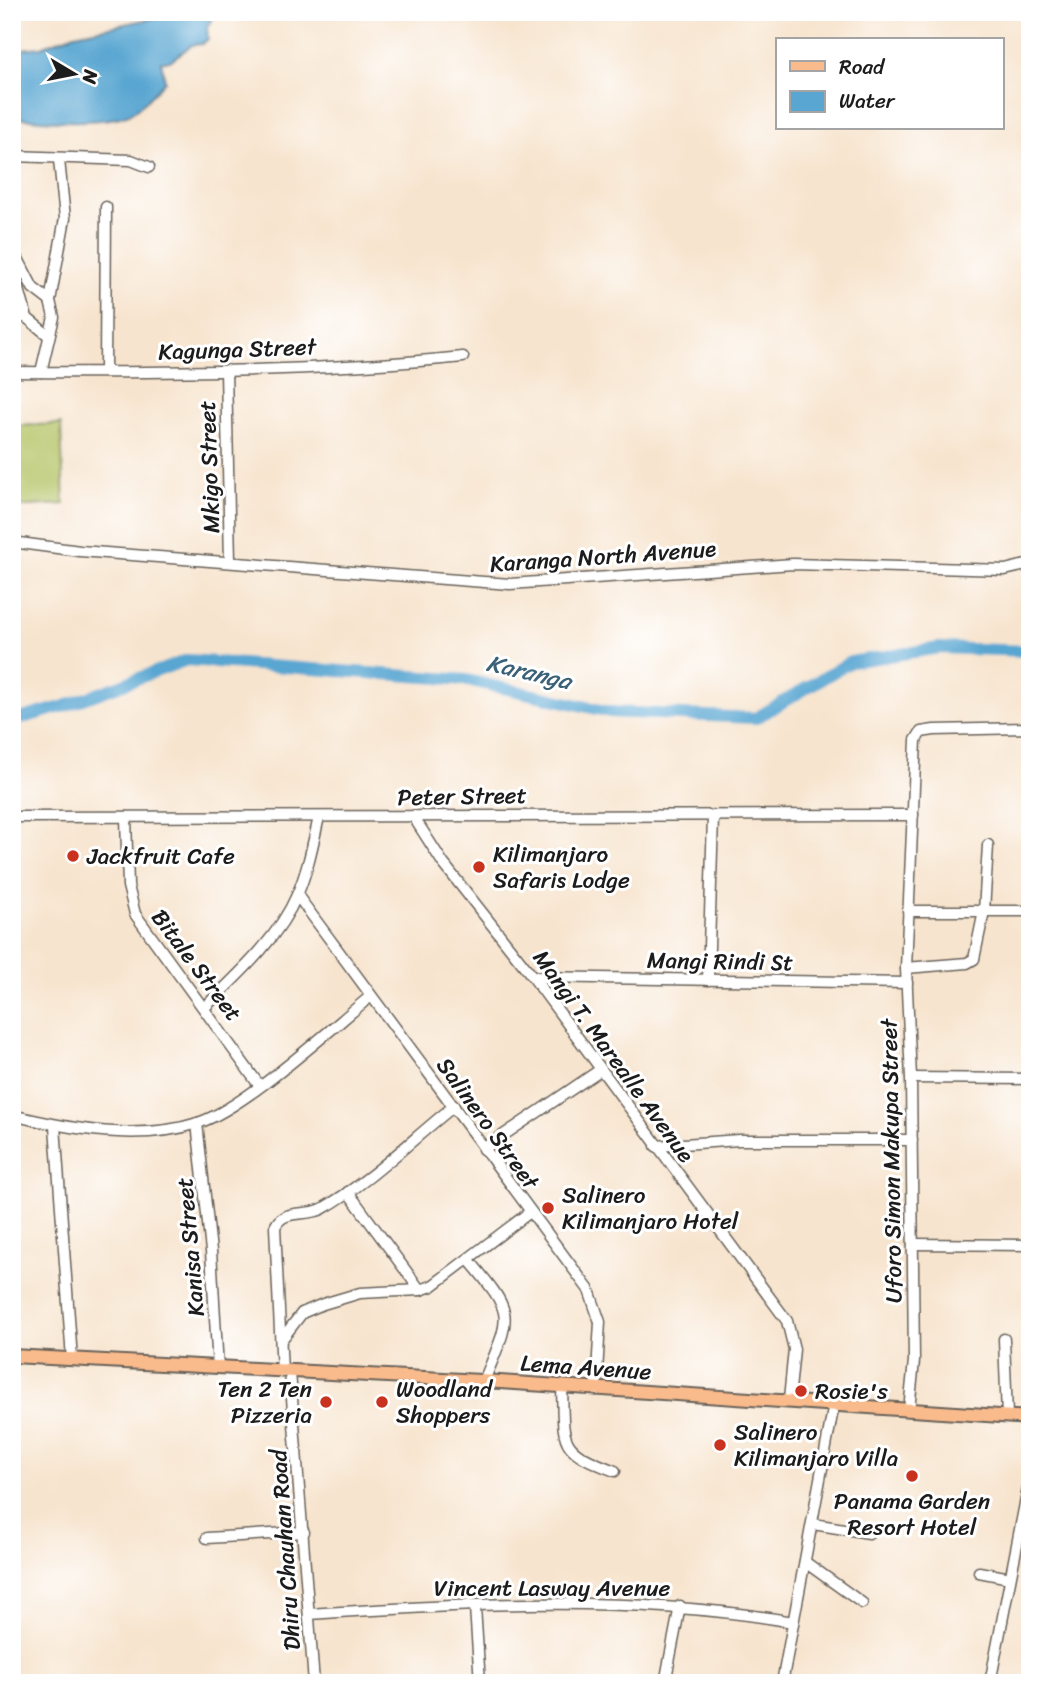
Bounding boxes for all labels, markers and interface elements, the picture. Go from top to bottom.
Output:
north arrow [38,38,108,108]
legend [776,38,1004,130]
text: Road [839,48,886,86]
text: N [73,67,108,87]
text: Water [839,82,896,120]
street label: Kagunga Street [157,326,318,373]
street label: Mkigo Street [187,400,232,534]
street label: Karanga North Avenue [489,528,717,585]
water label: Karanga [483,642,577,703]
street label: Peter Street [397,775,527,818]
place label: Kilimanjaro Safaris Lodge [493,834,630,901]
place label: Jackfruit Cafe [86,836,235,877]
marker: Jackfruit Cafe [65,848,81,864]
marker: Kilimanjaro Safaris Lodge [471,859,487,875]
street label: Bitale Street [140,900,253,1031]
street label: Mangi Rindi St [647,940,793,983]
street label: Mangi T. Marealle Avenue [522,941,705,1172]
street label: Uforo Simon Makupa Street [868,1017,914,1303]
street label: Salinero Street [425,1048,551,1200]
place label: Salinero Kilimanjaro Hotel [562,1175,739,1242]
street label: Kanisa Street [164,1176,217,1318]
marker: Salinero Kilimanjaro Hotel [540,1200,556,1216]
street label: Lema Avenue [519,1342,653,1393]
place label: Ten 2 Ten Pizzeria [217,1369,312,1436]
place label: Woodland Shoppers [396,1369,494,1436]
place label: Rosie's [815,1371,888,1412]
marker: Rosie's [793,1383,809,1399]
marker: Ten 2 Ten Pizzeria [318,1394,334,1410]
marker: Woodland Shoppers [374,1394,390,1410]
place label: Salinero Kilimanjaro Villa [734,1412,898,1479]
marker: Salinero Kilimanjaro Villa [712,1437,728,1453]
street label: Dhiru Chauhan Road [258,1446,313,1652]
marker: Panama Garden Resort Hotel [904,1468,920,1484]
place label: Panama Garden Resort Hotel [834,1481,990,1548]
street label: Vincent Lasway Avenue [434,1568,670,1609]

